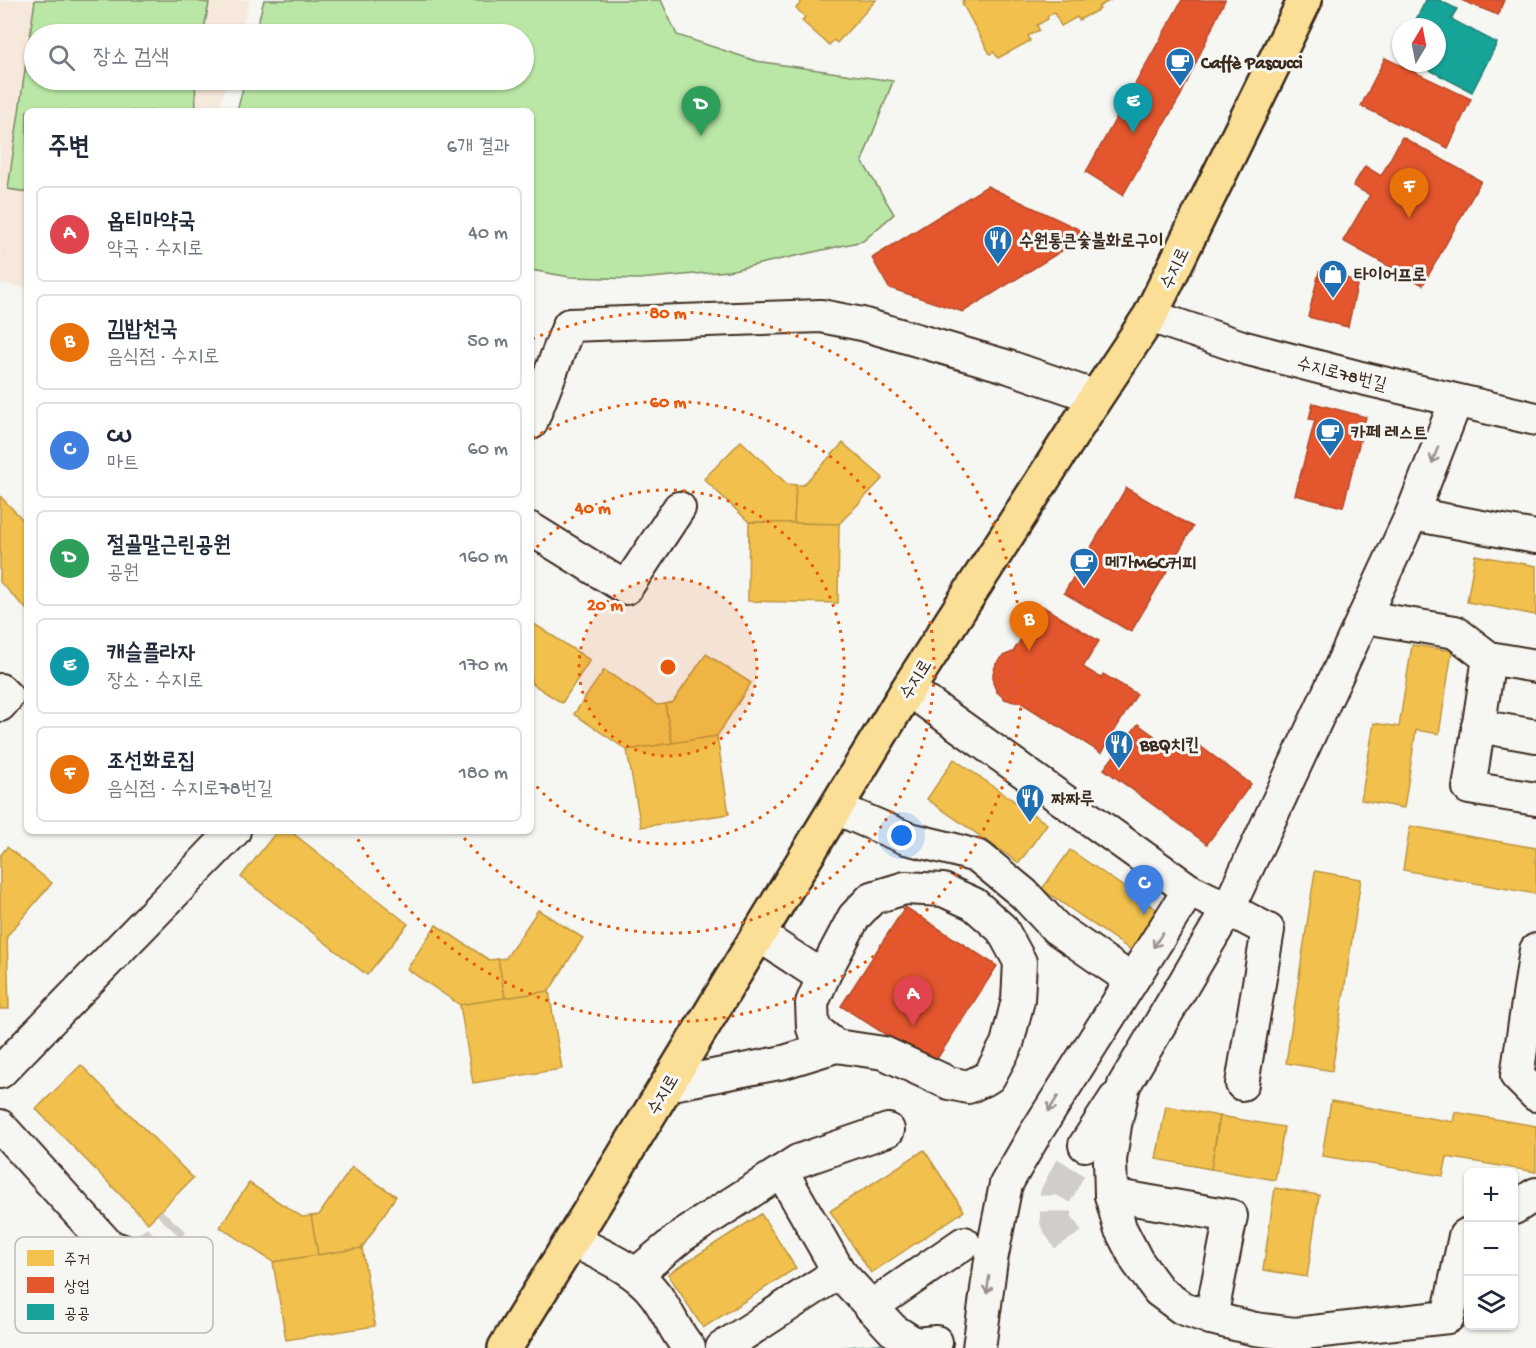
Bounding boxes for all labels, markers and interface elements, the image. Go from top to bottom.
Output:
north arrow [1392,18,1446,72]
search box [24,24,534,90]
icon: search [45,41,78,74]
text: 장소 검색 [93,46,169,72]
cafe icon: Caffè Pascucci [1164,46,1196,88]
place label: Caffè Pascucci [1200,54,1303,75]
pin: E [1114,84,1152,133]
pin: D [682,86,720,136]
text: 주변 [48,134,90,165]
text: 6개 결과 [447,137,510,160]
pin: F [1390,168,1428,218]
text: 옵티마약국 [107,210,196,236]
text: A [64,223,75,246]
text: 40 m [468,223,508,246]
restaurant icon: 수원통큰숯불화로구이 [982,224,1014,266]
place label: 수원통큰숯불화로구이 [1019,231,1164,253]
text: 약국 · 수지로 [107,239,203,262]
street label: 수지로 [1157,245,1195,293]
shop icon: 타이어프로 [1317,258,1349,300]
place label: 타이어프로 [1354,266,1426,287]
text: 80 m [649,304,687,325]
text: 김밥천국 [107,318,178,344]
text: B [64,331,75,354]
text: 50 m [467,331,508,354]
text: 음식점 · 수지로 [107,347,219,370]
street label: 수지로78번길 [1294,354,1389,397]
text: 60 m [650,393,686,414]
cafe icon: 카페 레스트 [1314,416,1346,458]
text: CU [107,424,132,450]
place label: 카페 레스트 [1351,424,1428,445]
text: C [64,439,75,462]
text: 60 m [468,439,508,462]
one-way arrow [1429,446,1440,464]
text: 마트 [107,453,139,476]
text: 40 m [574,499,611,520]
text: 절골말근린공원 [107,534,231,560]
cafe icon: 메가MGC커피 [1068,546,1100,588]
text: D [63,547,76,570]
text: 160 m [459,547,508,570]
place label: 메가MGC커피 [1105,554,1197,575]
text: 공원 [107,563,139,586]
text: 20 m [587,596,623,617]
pin: B [1010,602,1048,651]
text: 캐슬플라자 [107,642,196,668]
text: E [63,655,76,678]
text: 170 m [459,655,508,678]
street label: 수지로 [897,656,938,704]
centre of rings [658,657,678,677]
text: 장소 · 수지로 [107,671,203,694]
restaurant icon: BBQ치킨 [1103,728,1135,770]
place label: BBQ치킨 [1139,736,1199,757]
text: 조선화로집 [107,750,196,776]
text: F [64,763,75,786]
text: 180 m [459,763,508,786]
text: 음식점 · 수지로78번길 [107,779,273,802]
restaurant icon: 짜짜루 [1014,782,1046,824]
place label: 짜짜루 [1051,790,1094,811]
your location [887,821,916,850]
pin: C [1124,866,1164,915]
one-way arrow [1152,931,1164,948]
pin: A [894,976,932,1026]
street label: 수지로 [644,1071,684,1119]
one-way arrow [1047,1095,1059,1112]
map controls [1464,1168,1518,1330]
button: + [1464,1168,1518,1222]
button: − [1464,1222,1518,1276]
legend [15,1237,213,1333]
text: 주거 [64,1252,90,1271]
one-way arrow [982,1274,993,1294]
button: layers [1464,1276,1518,1330]
text: 상업 [64,1279,90,1298]
text: 공공 [64,1306,90,1325]

